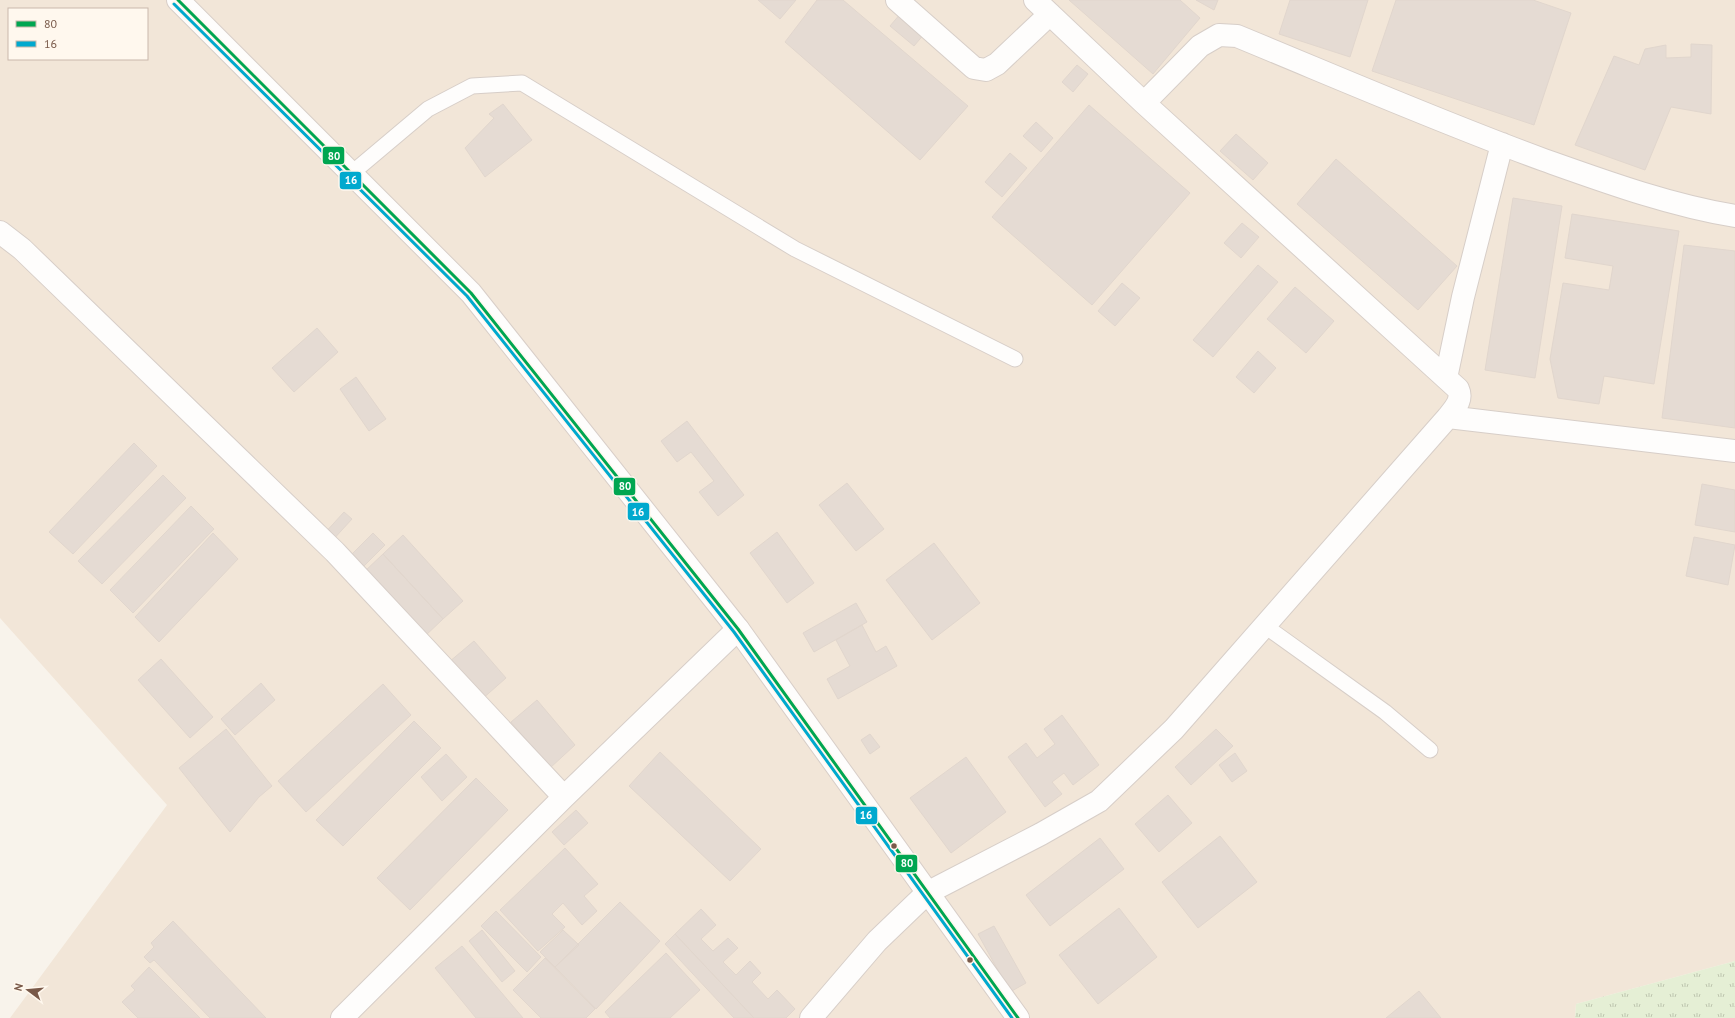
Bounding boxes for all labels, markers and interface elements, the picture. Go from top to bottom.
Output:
legend [8,8,148,60]
text: 80 [44,16,58,31]
text: 16 [44,36,57,51]
line badge: 80 [322,146,345,165]
text: 80 [328,149,340,163]
line badge: 16 [339,171,362,190]
text: 16 [345,173,357,187]
line badge: 80 [613,477,636,496]
text: 80 [619,479,631,493]
line badge: 16 [627,502,650,521]
text: 16 [632,505,644,519]
line badge: 16 [855,806,878,825]
text: 16 [860,808,872,822]
unlabelled marker [889,841,899,851]
line badge: 80 [895,854,918,873]
text: 80 [901,856,913,870]
unlabelled marker [965,955,975,965]
north arrow [8,970,48,1010]
text: N [11,982,26,993]

